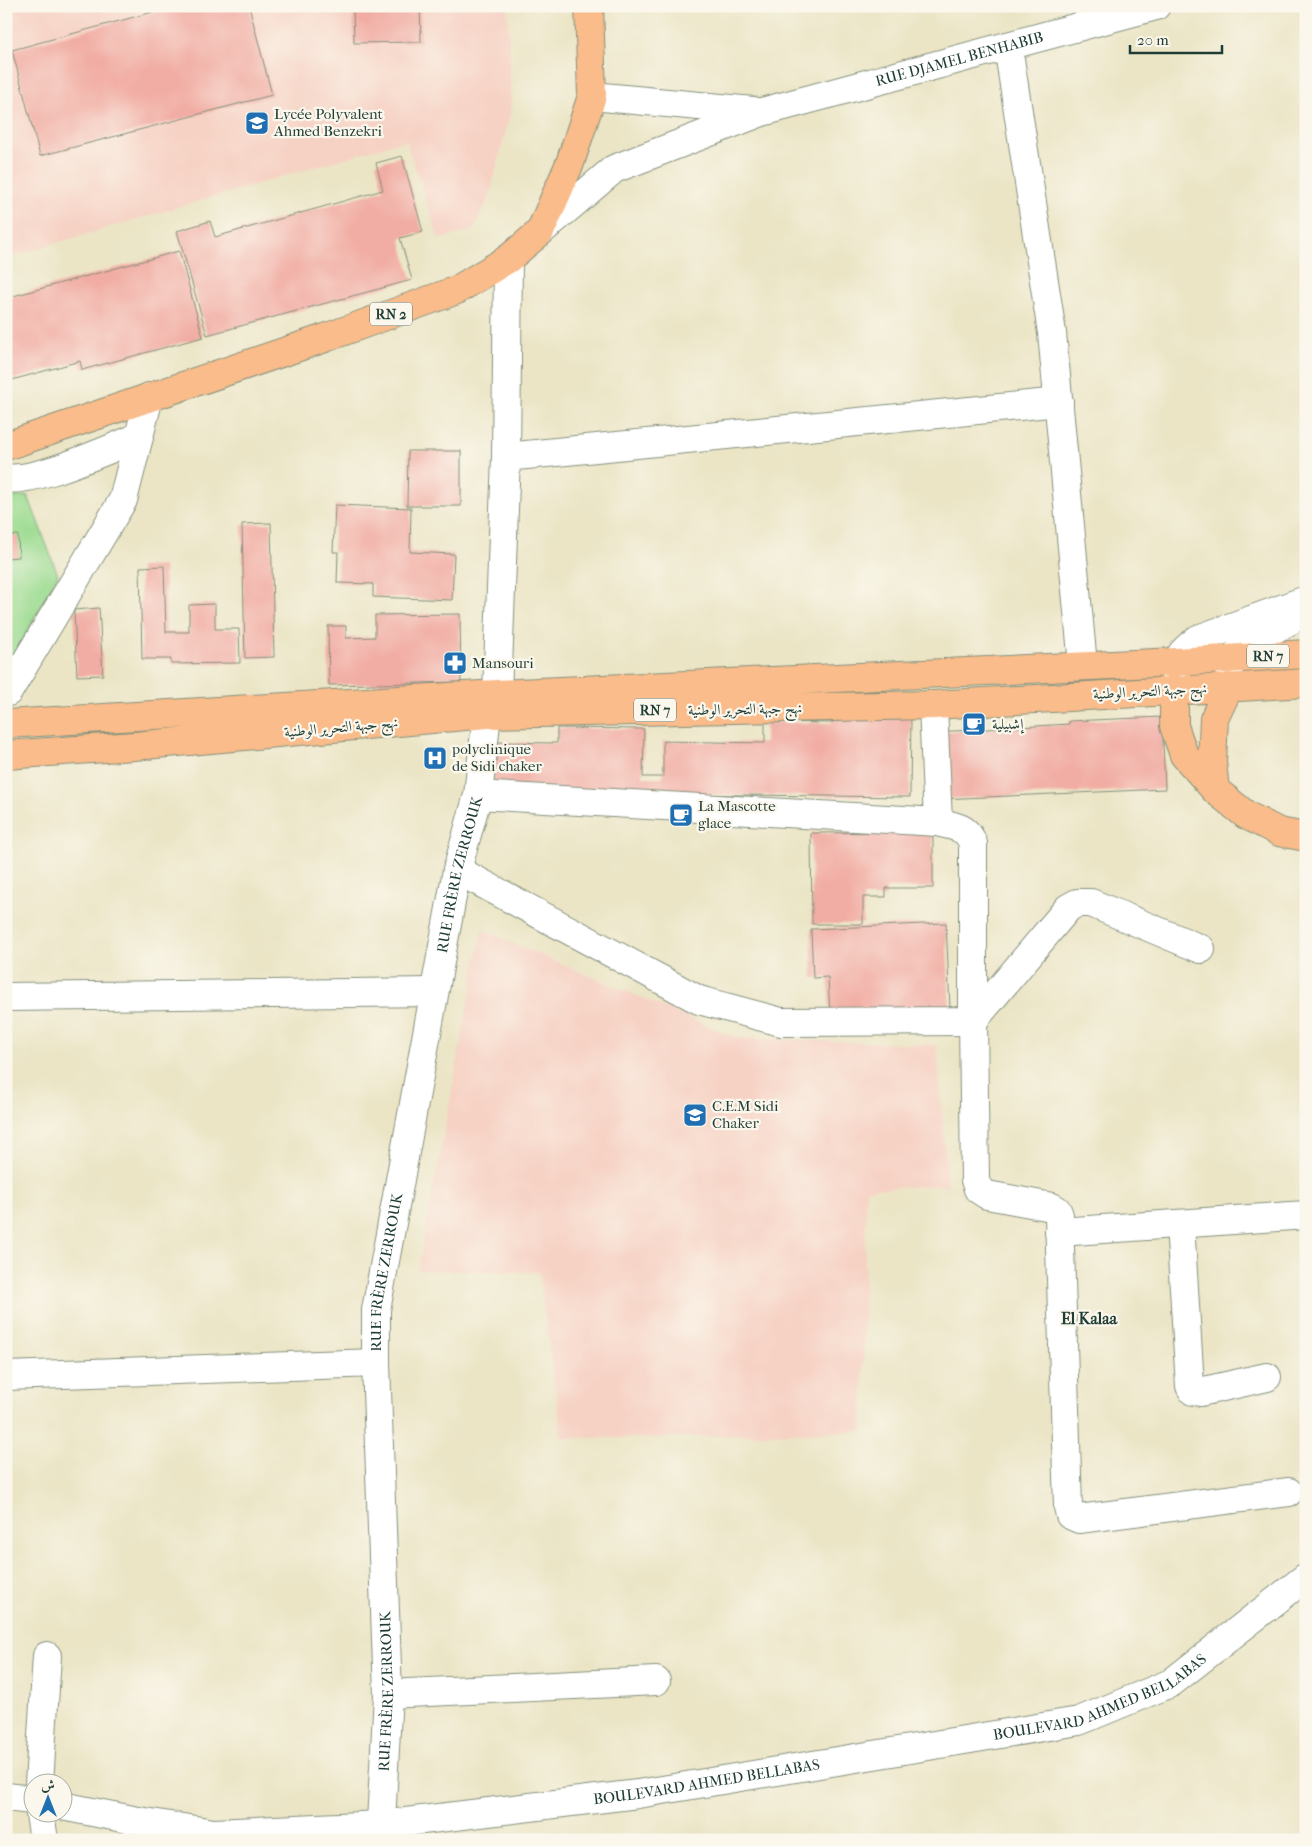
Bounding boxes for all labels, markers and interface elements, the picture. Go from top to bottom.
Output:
scale bar [1130,22,1222,54]
street label: RUE DJAMEL BENHABIB [873,28,1045,90]
text: 20 m [1137,31,1169,49]
place label: Lycée Polyvalent Ahmed Benzekri [273,105,384,140]
school or university icon: Lycée Polyvalent Ahmed Benzekri [244,110,270,136]
road number: RN 2 [370,302,412,326]
road number: RN 7 [1247,644,1289,668]
pharmacy icon: Mansouri [442,650,468,676]
place label: Mansouri [472,654,534,672]
street label: نهج جبهة التحرير الوطنية [1092,679,1208,708]
road number: RN 7 [634,698,676,722]
street label: نهج جبهة التحرير الوطنية [688,699,802,724]
cafe icon: إشبيلية [961,711,987,737]
street label: نهج جبهة التحرير الوطنية [283,713,399,746]
place label: إشبيلية [992,715,1025,734]
place label: polyclinique de Sidi chaker [451,740,542,775]
hospital icon: polyclinique de Sidi chaker [422,745,448,771]
street label: RUE FRÈRE ZERROUK [433,793,487,954]
place label: La Mascotte glace [698,797,776,832]
cafe icon: La Mascotte glace [668,802,694,828]
place label: C.E.M Sidi Chaker [712,1097,779,1132]
school or university icon: C.E.M Sidi Chaker [682,1102,708,1128]
street label: RUE FRÈRE ZERROUK [367,1190,407,1352]
district label: El Kalaa [1061,1309,1118,1328]
street label: RUE FRÈRE ZERROUK [375,1610,397,1772]
street label: BOULEVARD AHMED BELLABAS [992,1650,1210,1744]
street label: BOULEVARD AHMED BELLABAS [592,1755,821,1808]
north arrow [22,1774,72,1824]
text: ش [41,1777,55,1794]

